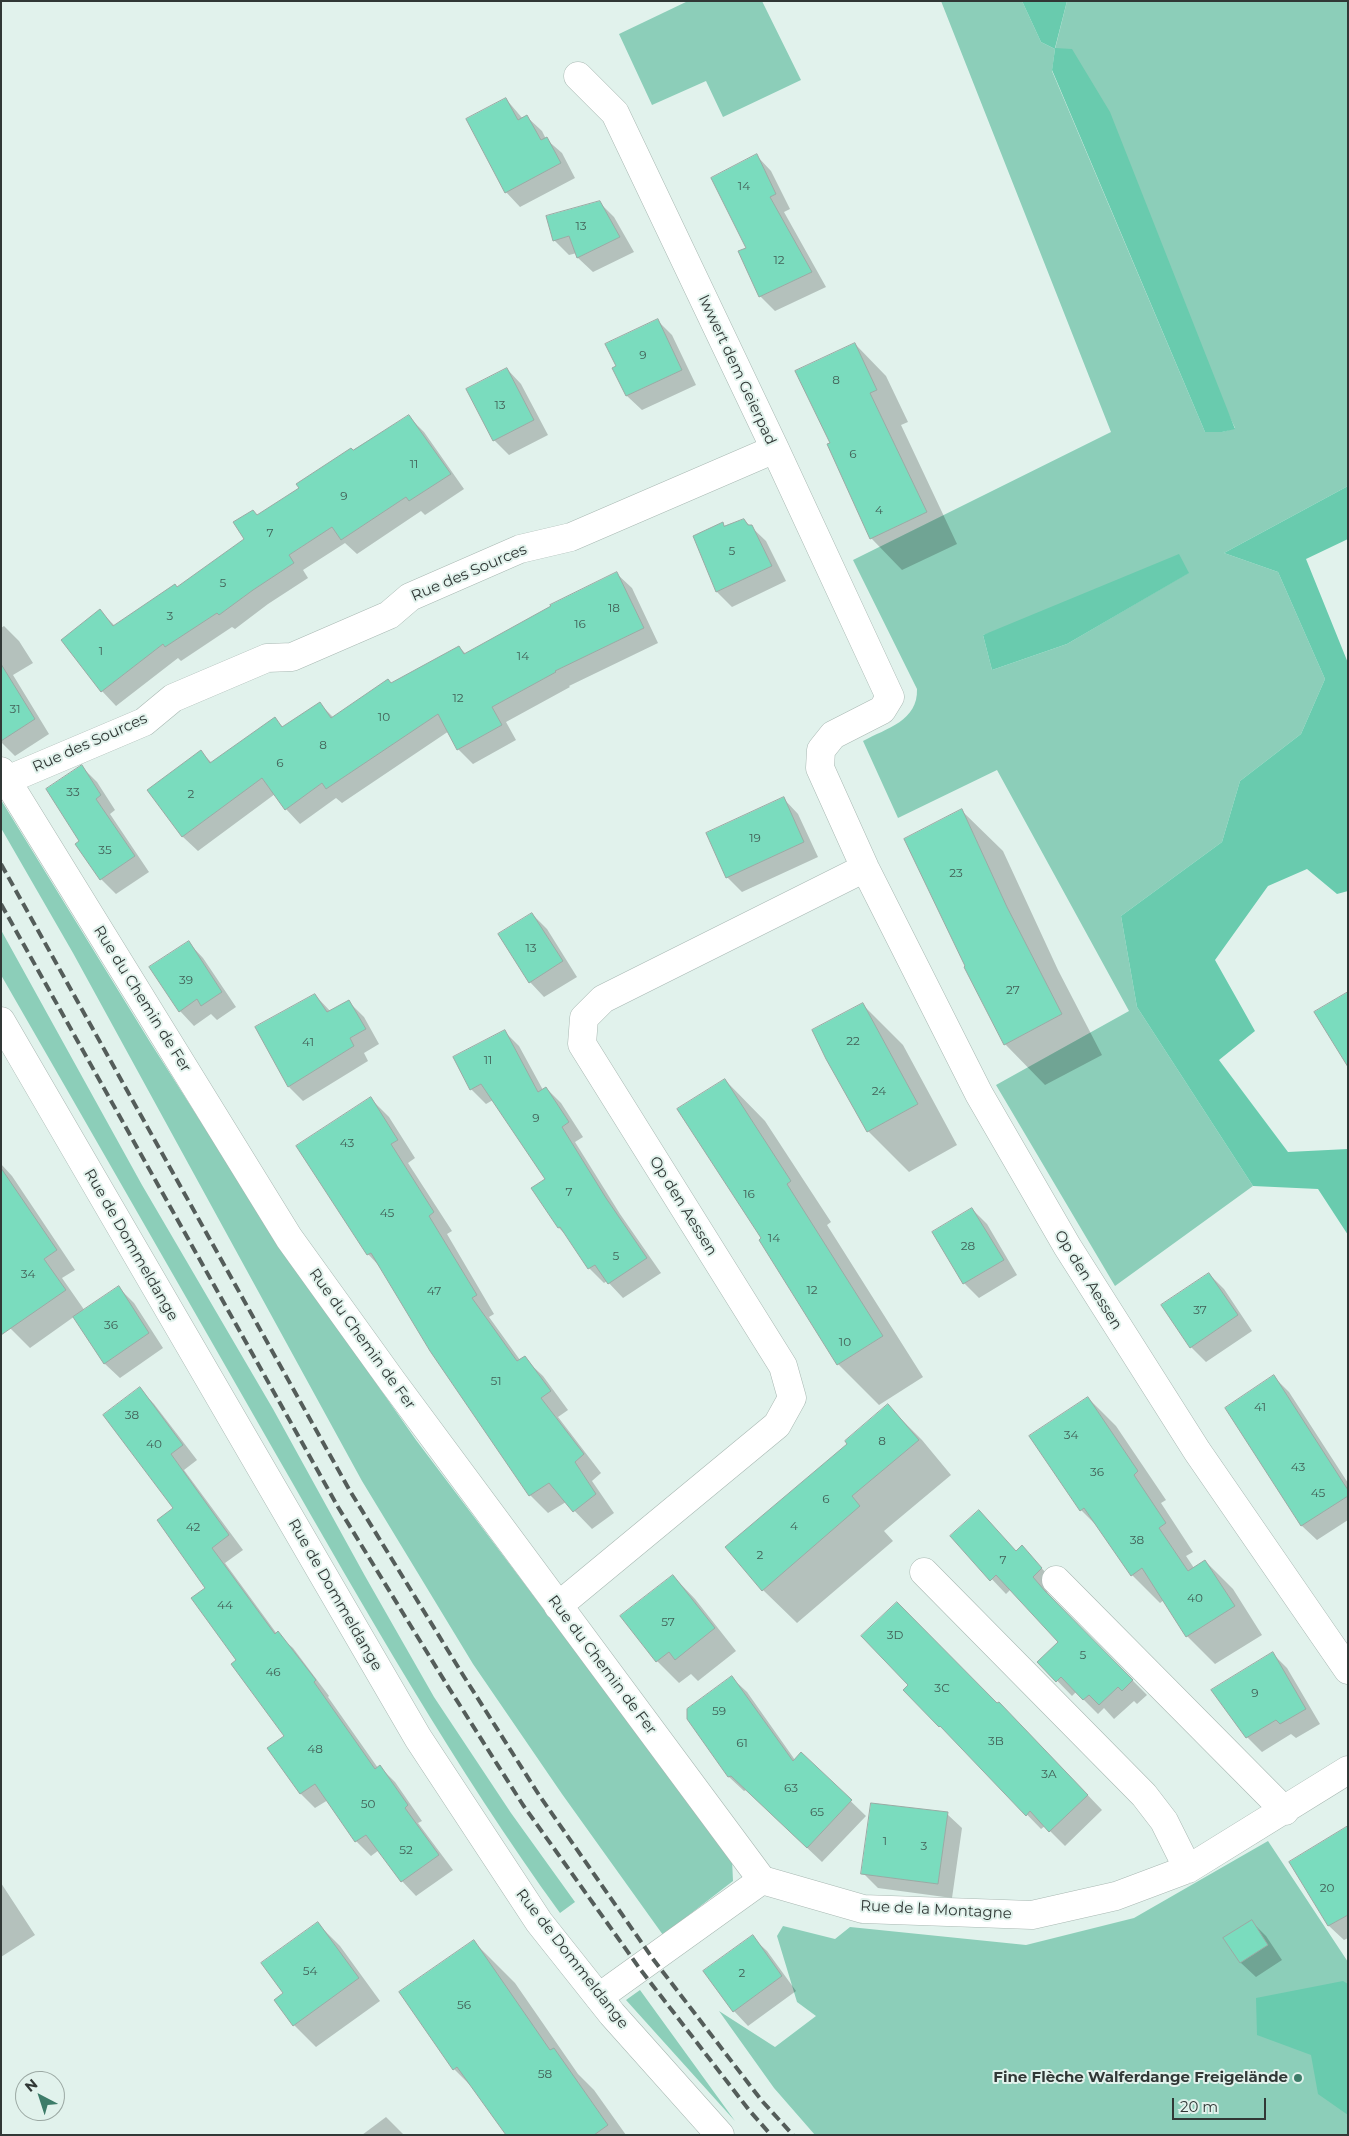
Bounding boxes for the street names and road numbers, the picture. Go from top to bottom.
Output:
street label: Iwwert dem Geierpad [694,292,780,448]
street label: Rue des Sources [409,541,529,605]
street label: Rue des Sources [30,710,150,776]
street label: Rue du Chemin de Fer [89,922,195,1076]
street label: Op den Aessen [645,1153,721,1259]
street label: Rue de Dommeldange [80,1166,182,1324]
street label: Op den Aessen [1050,1227,1126,1333]
street label: Rue du Chemin de Fer [305,1265,419,1413]
street label: Rue de Dommeldange [284,1516,386,1674]
street label: Rue du Chemin de Fer [544,1592,660,1738]
street label: Rue de Dommeldange [512,1886,632,2032]
street label: Rue de la Montagne [860,1897,1012,1923]

